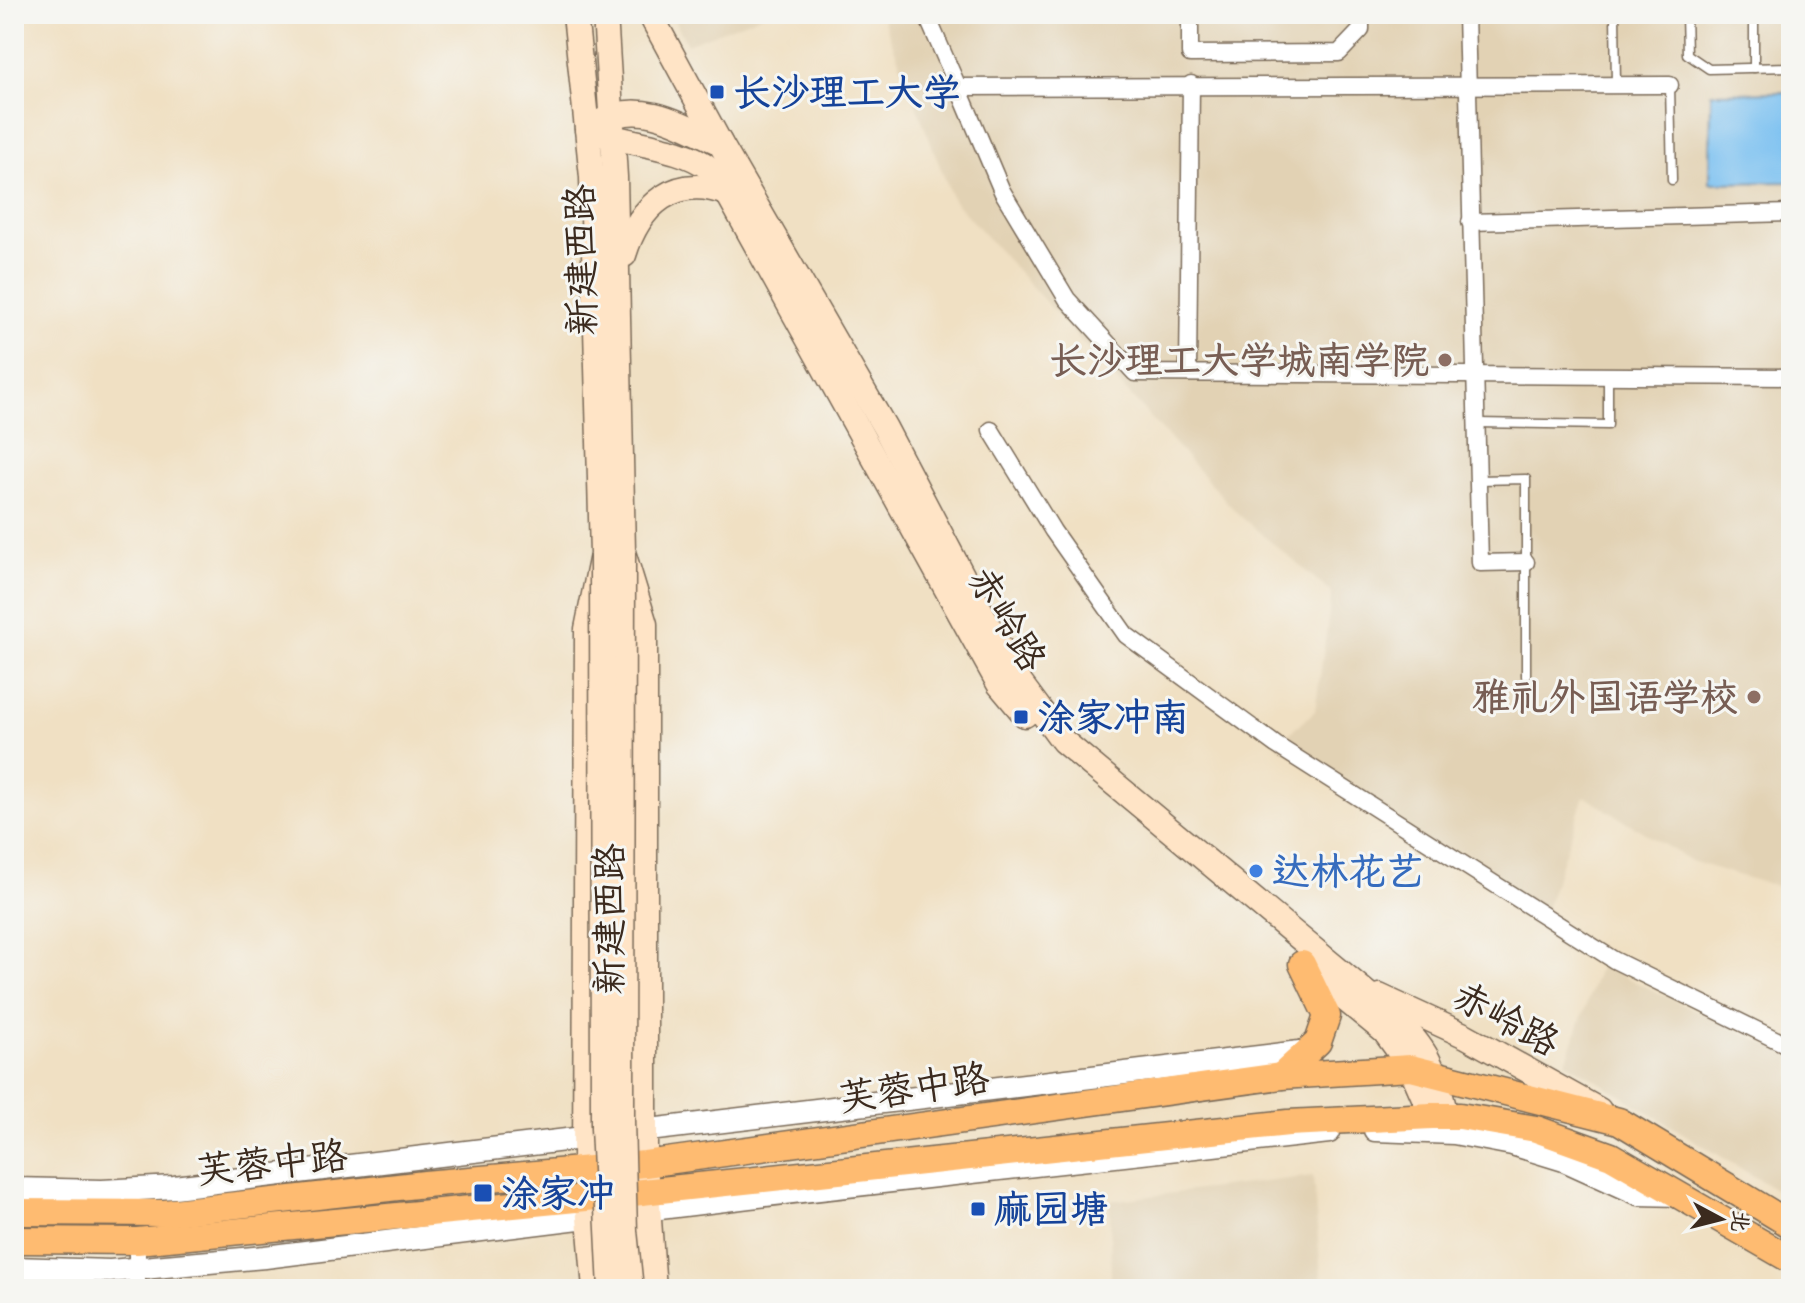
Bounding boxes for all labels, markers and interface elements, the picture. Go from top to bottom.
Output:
place label: 长沙理工大学 [733,69,961,116]
marker: 长沙理工大学 [708,83,726,101]
street label: 新建西路 [556,184,606,336]
place label: 长沙理工大学城南学院 [1049,337,1429,384]
marker: 长沙理工大学城南学院 [1436,351,1454,369]
street label: 赤岭路 [957,558,1057,680]
place label: 雅礼外国语学校 [1472,674,1738,721]
marker: 雅礼外国语学校 [1745,688,1763,706]
place label: 涂家冲南 [1037,694,1189,741]
marker: 涂家冲南 [1012,708,1030,726]
street label: 新建西路 [586,843,633,995]
place label: 达林花艺 [1272,848,1424,895]
marker: 达林花艺 [1247,862,1265,880]
street label: 赤岭路 [1445,971,1567,1067]
street label: 芙蓉中路 [835,1054,993,1122]
street label: 芙蓉中路 [194,1132,350,1194]
place label: 涂家冲 [501,1170,615,1217]
north arrow [1681,1179,1761,1259]
marker: 涂家冲 [472,1182,494,1204]
place label: 麻园塘 [994,1186,1108,1233]
marker: 麻园塘 [969,1200,987,1218]
text: 北 [1725,1209,1755,1234]

